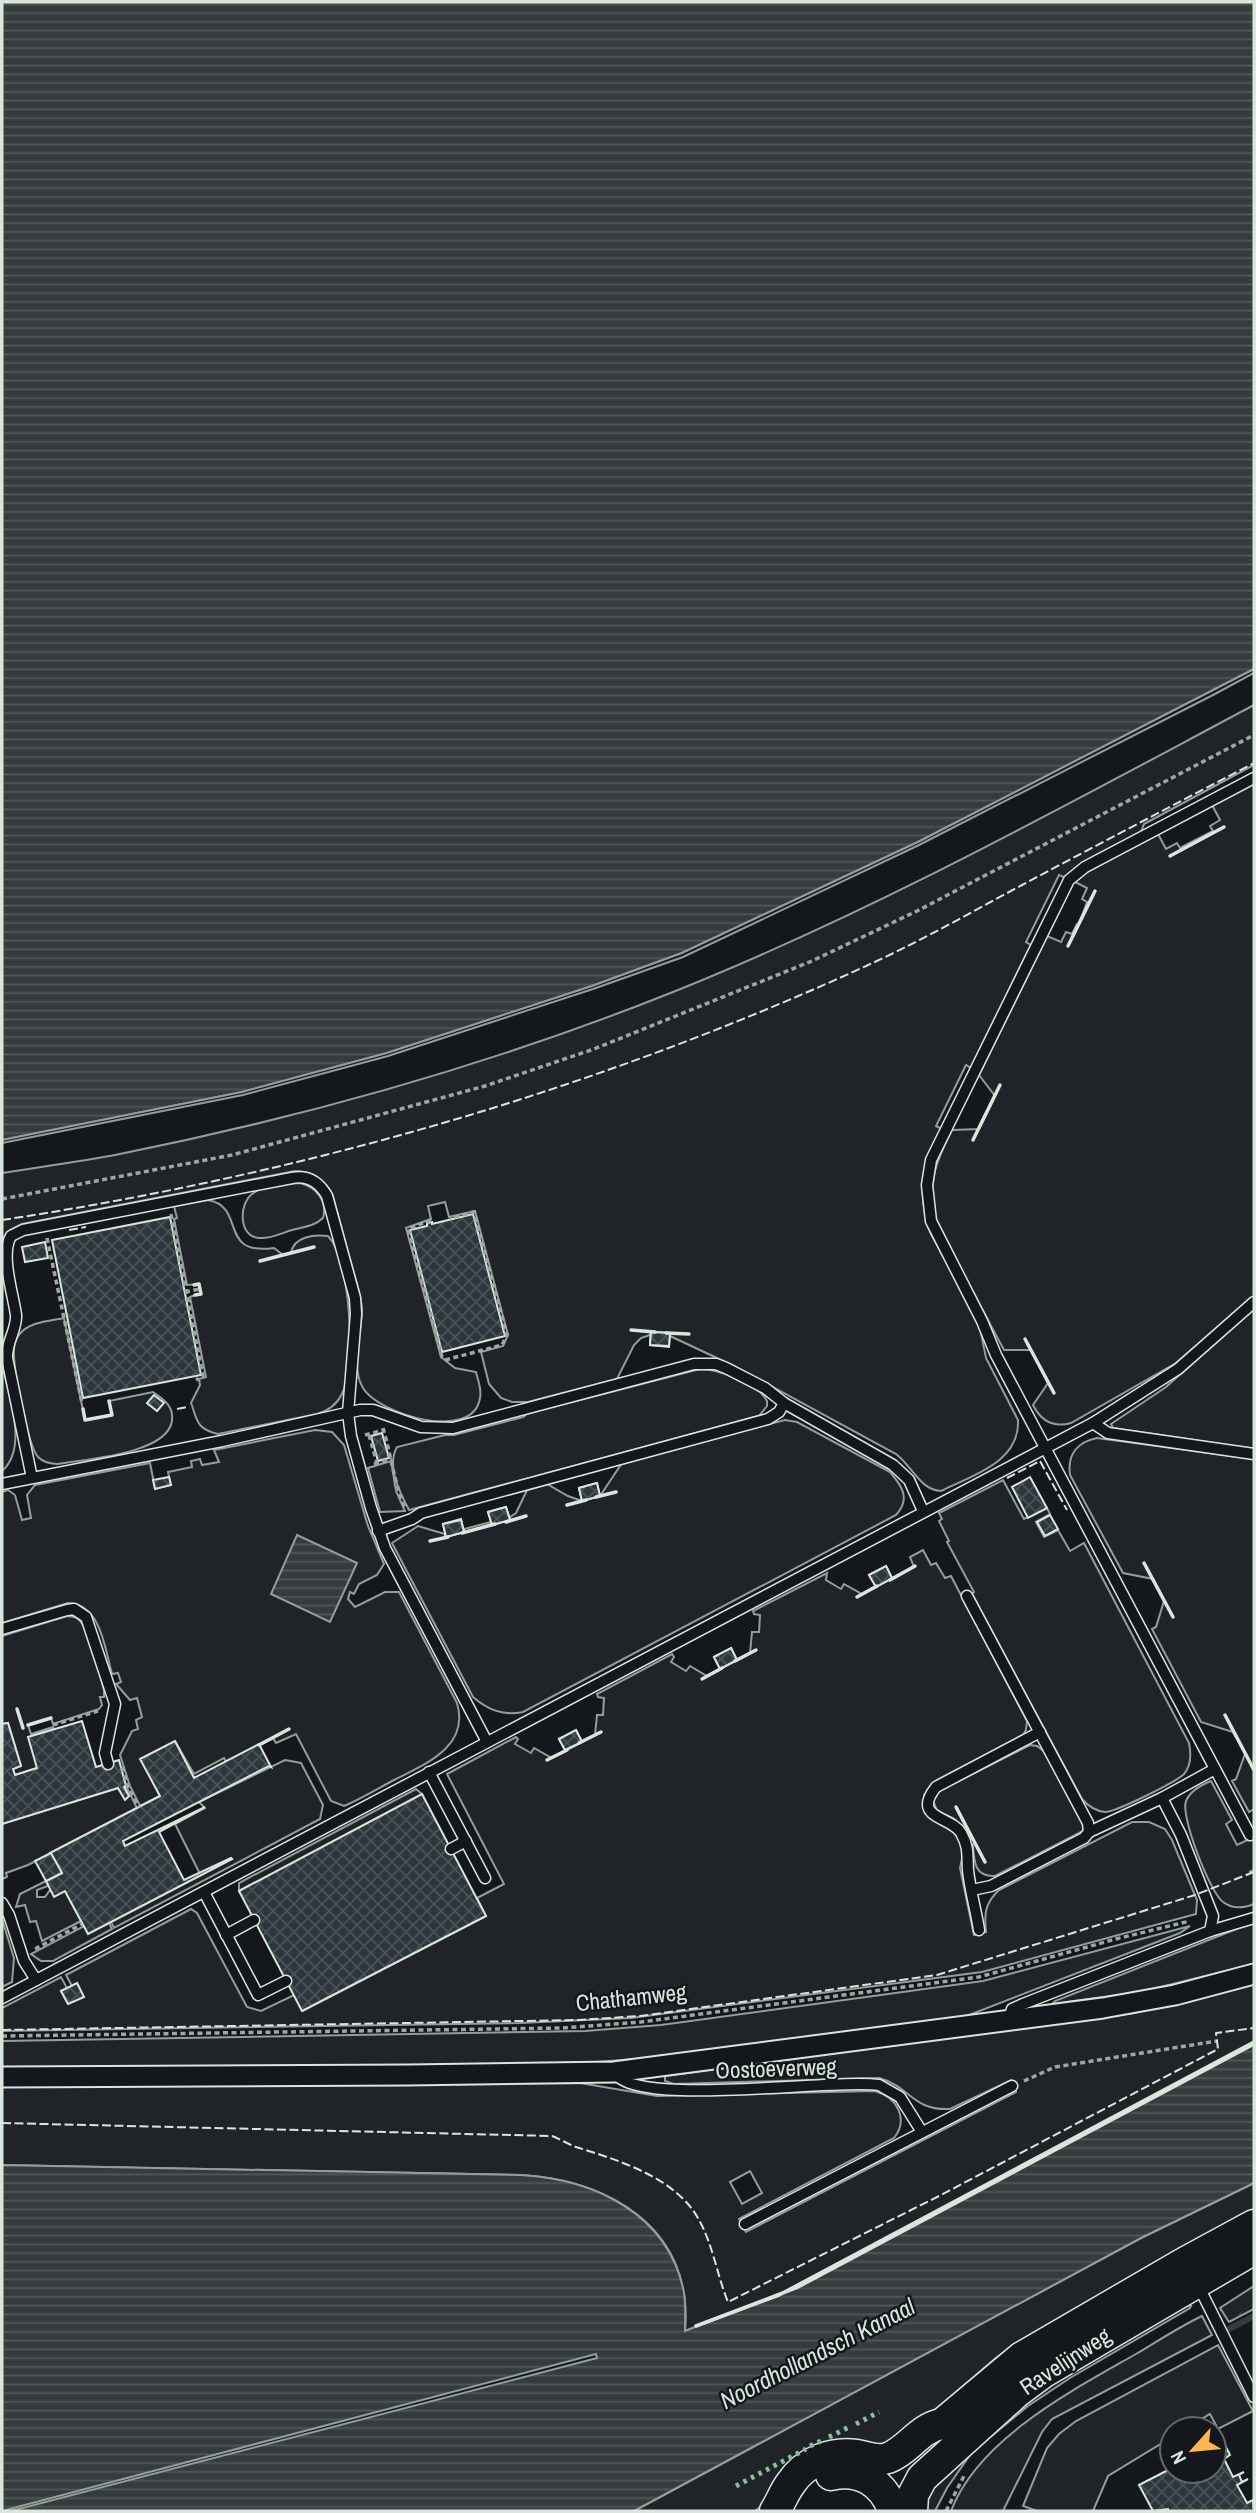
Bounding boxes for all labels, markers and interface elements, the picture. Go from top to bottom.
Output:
street label: Chathamweg [574,1976,688,2018]
street label: Oostoeverweg [715,2050,838,2086]
water label: Noordhollandsch Kanaal [714,2290,920,2416]
street label: Ravelijnweg [1013,2320,1117,2402]
north arrow [1158,2415,1228,2485]
text: N [1164,2447,1192,2469]

